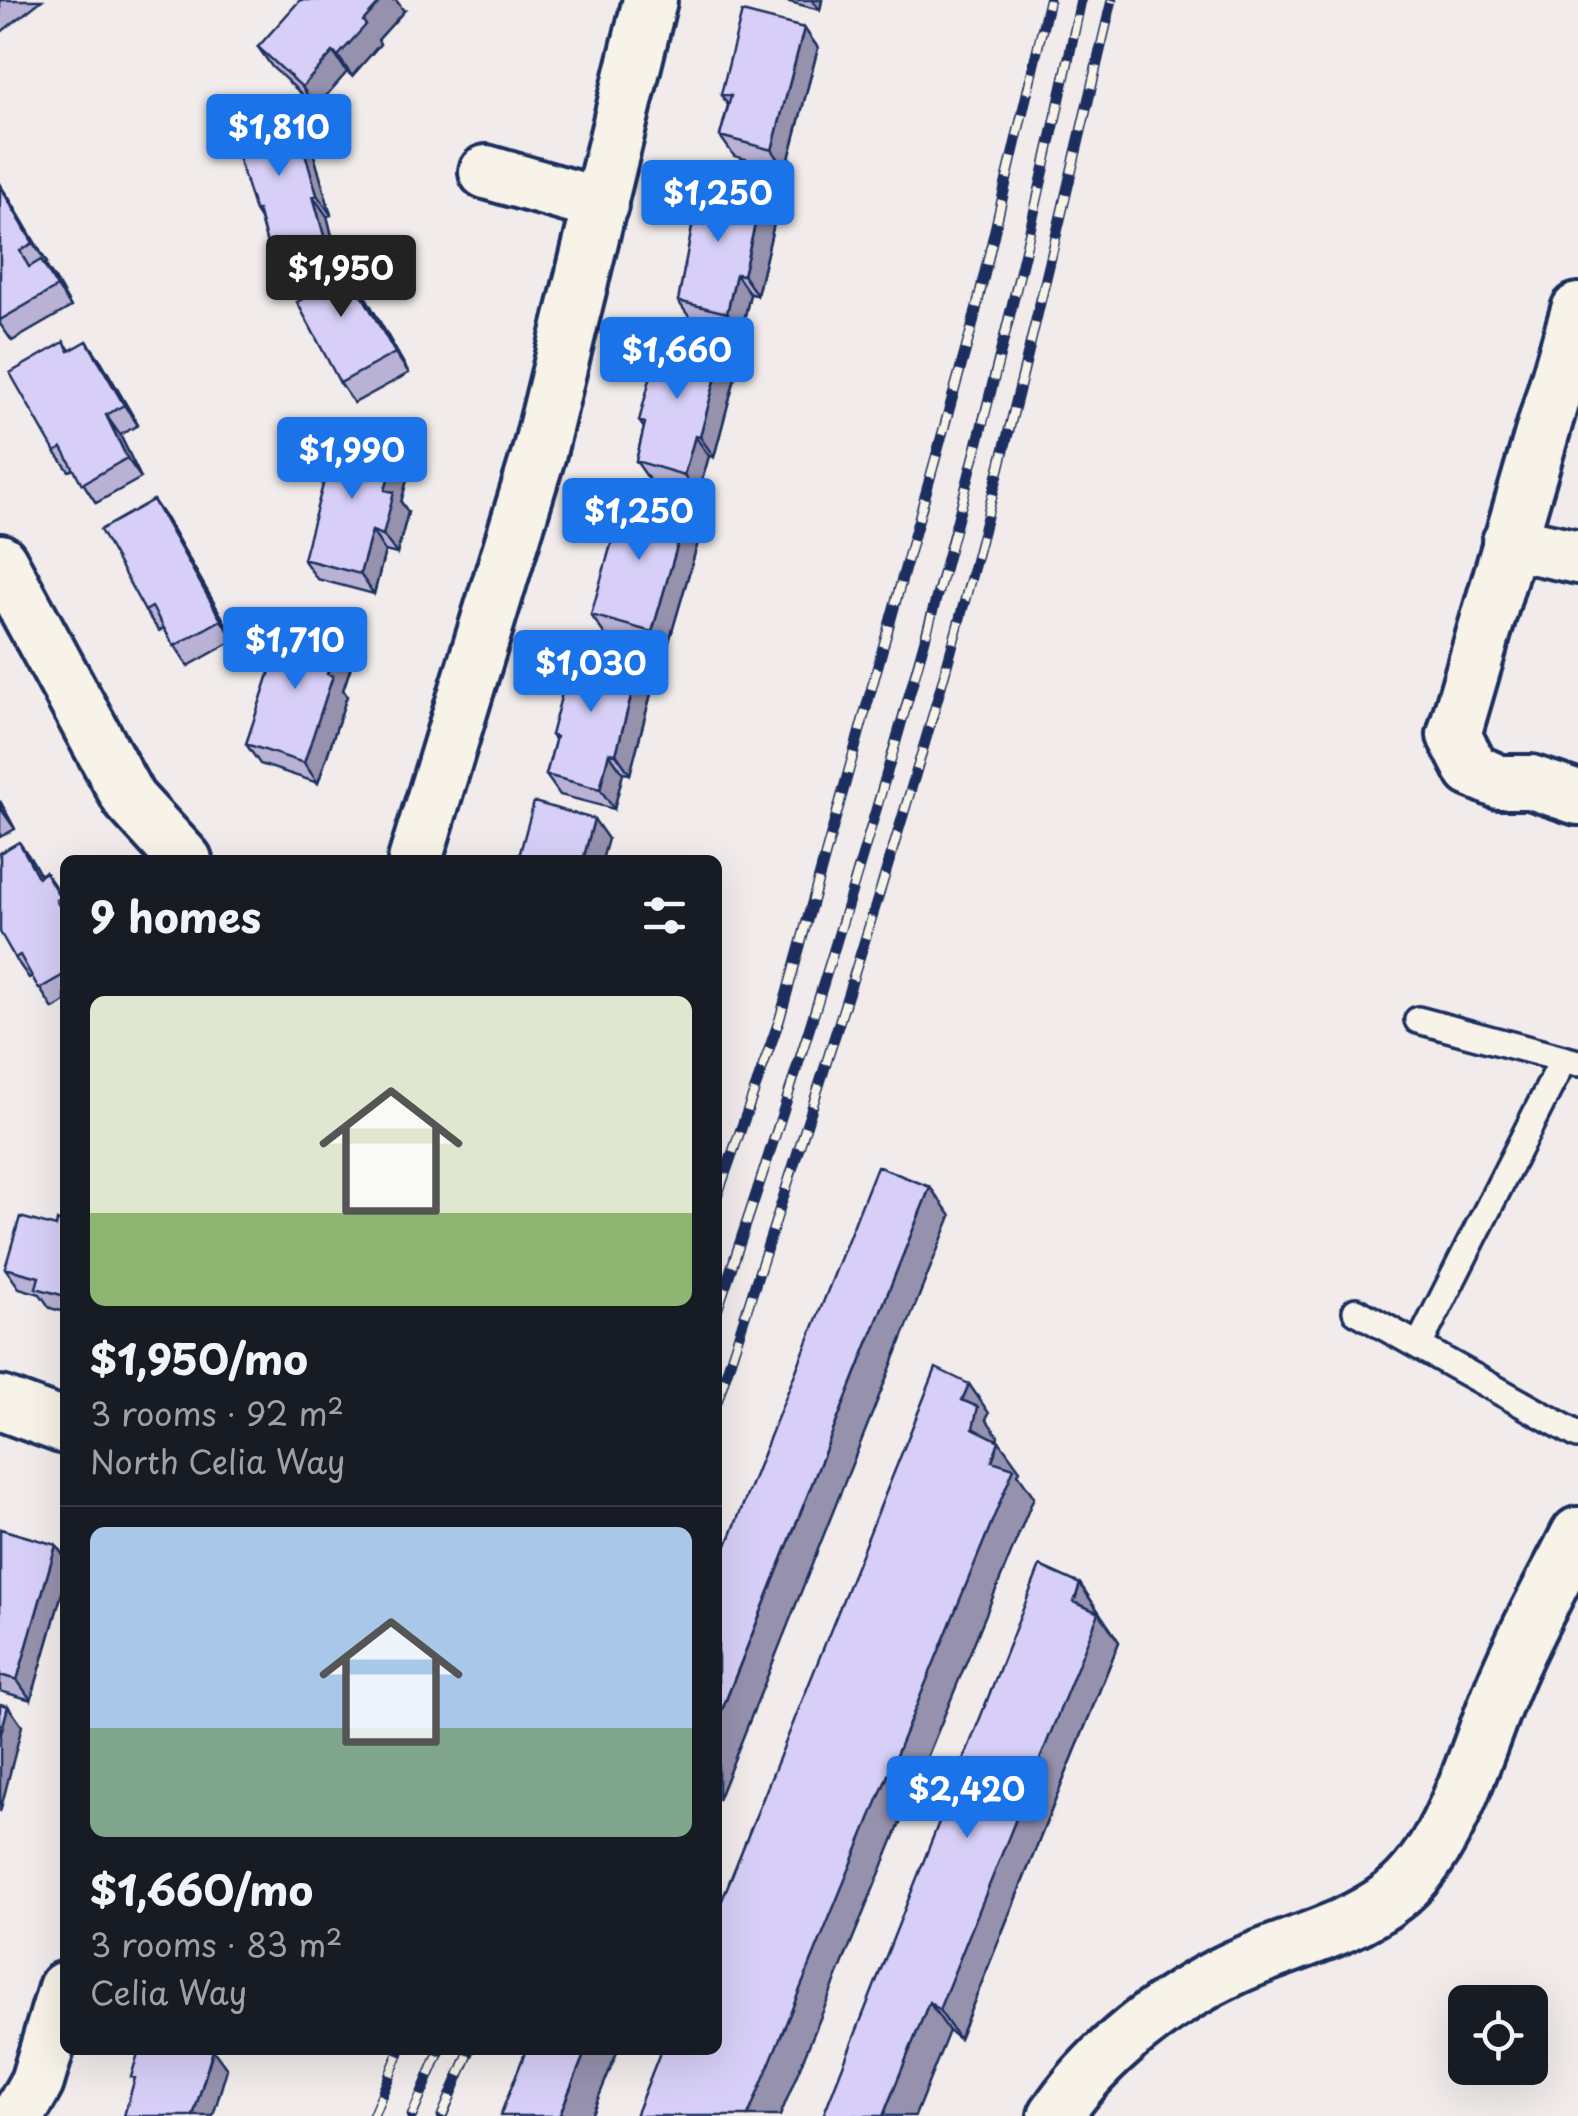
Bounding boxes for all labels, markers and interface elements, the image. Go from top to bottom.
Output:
pin: $1,810 [198,94,360,179]
text: $1,810 [228,102,330,150]
pin: $1,250 [637,160,799,245]
text: $1,250 [663,168,773,216]
pin: $1,950 [260,235,422,320]
text: $1,950 [288,243,394,291]
pin: $1,660 [596,317,758,402]
text: $1,660 [622,325,732,373]
pin: $1,990 [271,417,433,502]
text: $1,990 [299,425,405,473]
pin: $1,250 [558,478,720,563]
text: $1,250 [584,486,694,534]
pin: $1,710 [214,607,376,692]
text: $1,710 [245,615,345,663]
pin: $1,030 [510,630,672,715]
text: $1,030 [535,638,647,686]
text: 9 homes [90,884,261,947]
icon: filters [637,888,692,943]
icon: home [301,1061,481,1241]
text: $1,950/mo [90,1326,308,1389]
text: 3 rooms · 92 m² [90,1389,344,1437]
text: North Celia Way [90,1437,345,1485]
icon: home [301,1592,481,1772]
pin: $2,420 [886,1756,1048,1841]
text: $2,420 [909,1764,1025,1812]
text: $1,660/mo [90,1857,313,1920]
text: 3 rooms · 83 m² [90,1920,343,1968]
text: Celia Way [90,1968,247,2016]
map controls [1448,1985,1548,2085]
button: locate [1448,1985,1548,2085]

